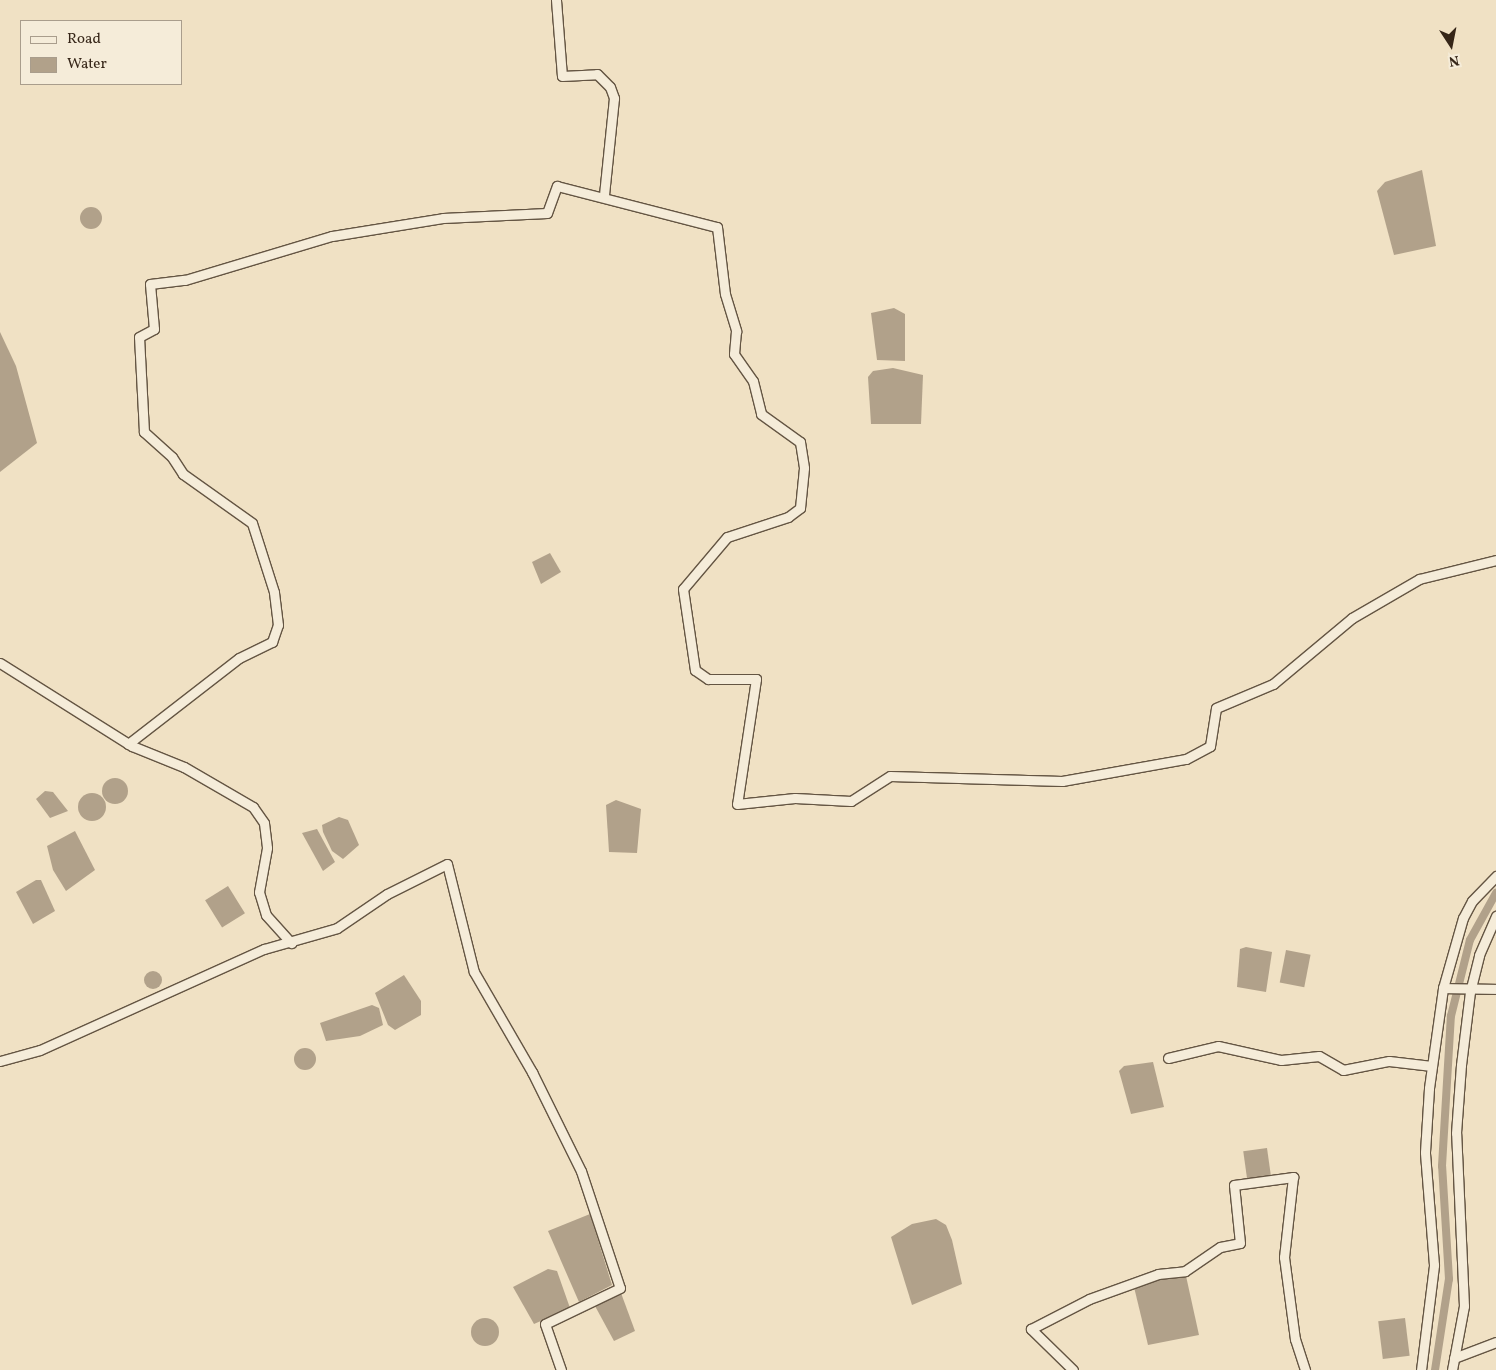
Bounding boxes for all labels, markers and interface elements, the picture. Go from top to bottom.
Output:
legend [20,20,182,85]
north arrow [1426,20,1476,70]
text: Road [67,29,101,50]
text: N [1447,50,1461,71]
text: Water [67,54,107,75]

